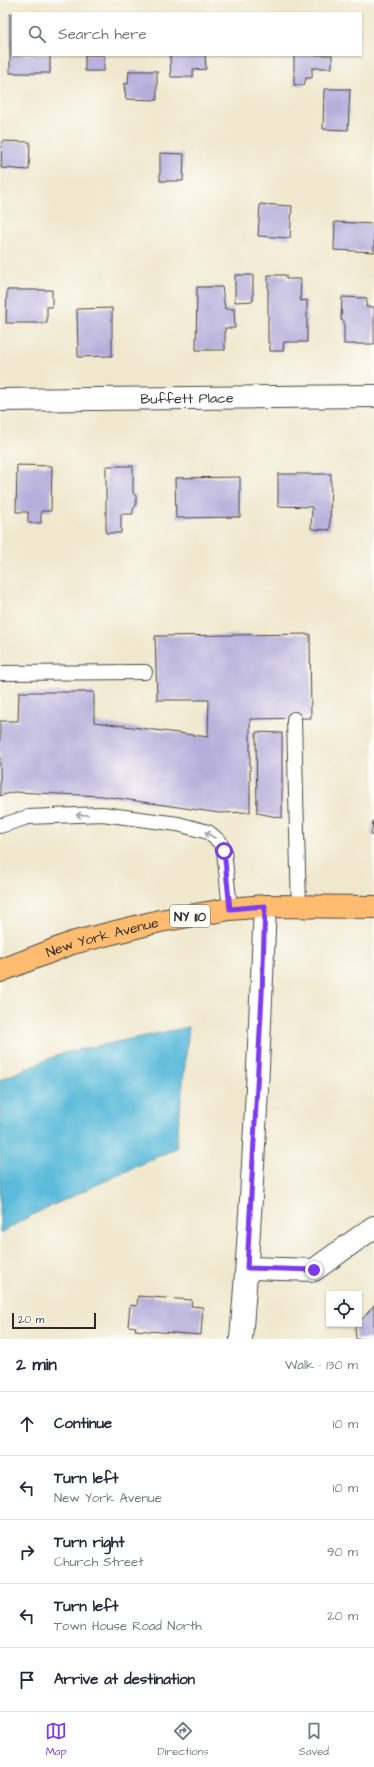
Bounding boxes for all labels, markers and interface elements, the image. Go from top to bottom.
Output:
search box [12,12,362,56]
icon: search [26,23,48,45]
text: Search here [58,24,147,45]
street label: Buffett Place [140,388,234,409]
one-way arrow [76,812,89,819]
one-way arrow [204,830,216,838]
route start [215,842,233,860]
road number: NY 110 [170,905,210,927]
street label: New York Avenue [43,913,161,963]
route end [305,1261,323,1279]
map controls [326,1291,362,1327]
button: locate [326,1291,362,1327]
scale bar [12,1311,96,1330]
text: 20 m [18,1312,44,1327]
text: 2 min [16,1353,57,1377]
text: Walk · 130 m [285,1356,358,1374]
icon: ahead [16,1413,38,1435]
text: Continue [54,1413,112,1434]
text: 10 m [333,1415,358,1433]
text: Turn left [54,1468,118,1489]
icon: left [16,1477,38,1499]
text: 10 m [333,1479,358,1497]
text: New York Avenue [54,1489,162,1507]
text: Turn right [54,1532,125,1553]
icon: right [16,1541,38,1563]
text: 90 m [327,1543,358,1561]
text: Church Street [54,1553,143,1571]
text: Turn left [54,1596,118,1617]
icon: left [16,1605,38,1627]
text: 20 m [327,1607,358,1625]
text: Town House Road North [54,1617,202,1635]
icon: arrive [16,1669,38,1691]
text: Arrive at destination [54,1669,195,1690]
tab: Map [45,1720,67,1759]
tab: Directions [157,1720,209,1759]
tab: Saved [299,1720,329,1759]

